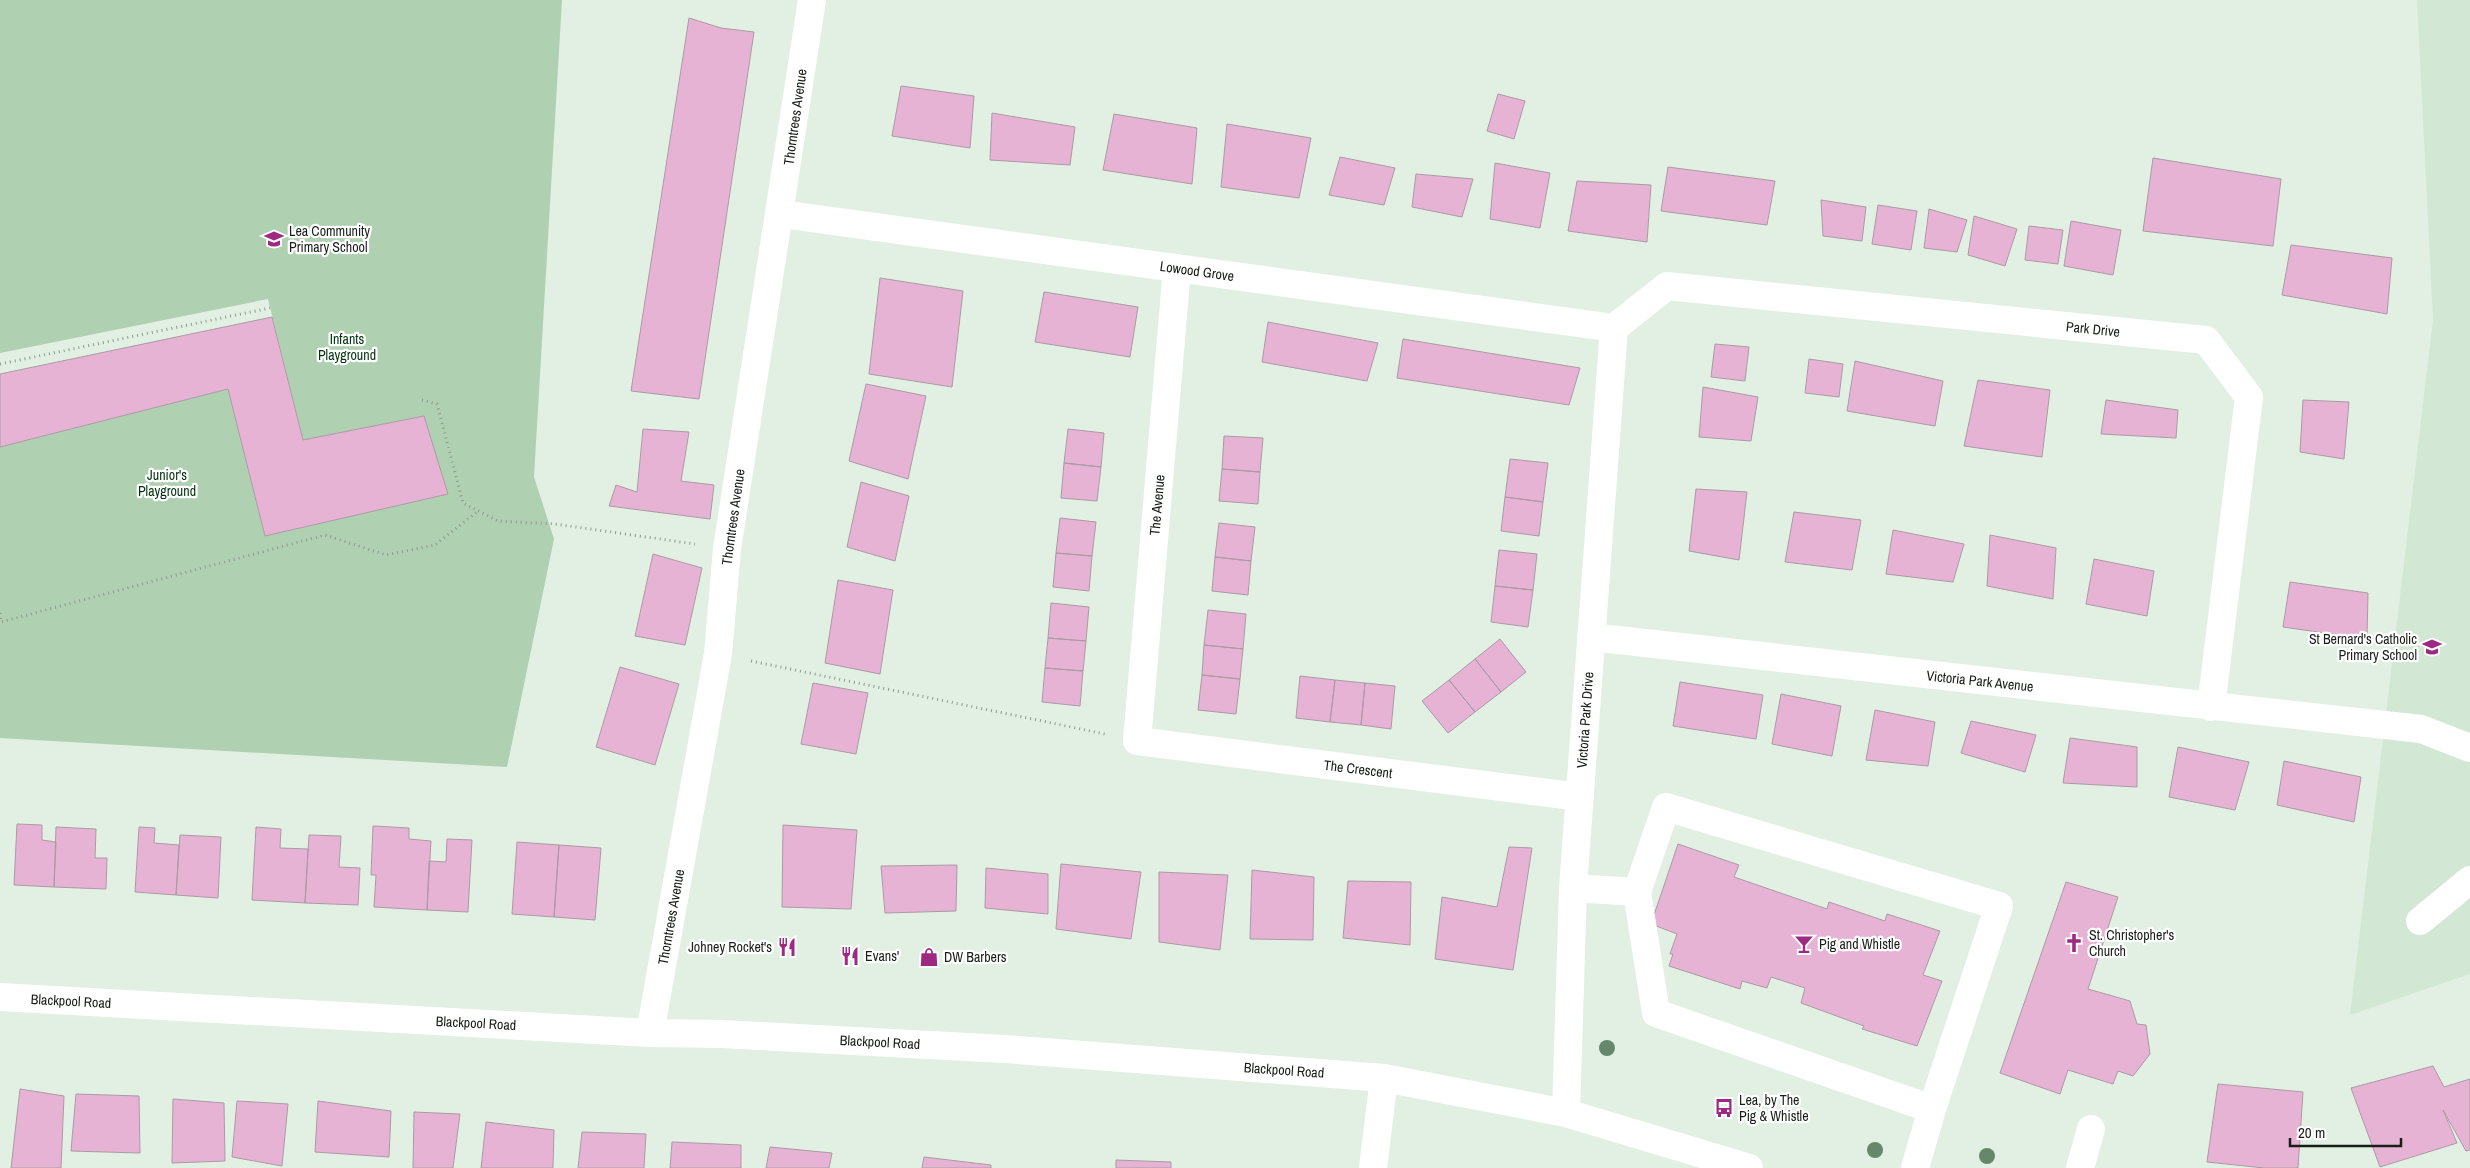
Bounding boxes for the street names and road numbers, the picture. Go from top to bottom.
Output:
street label: Thorntrees Avenue [779,68,811,166]
street label: Lowood Grove [1159,257,1235,285]
street label: Park Drive [2065,317,2121,341]
street label: Thorntrees Avenue [717,468,749,566]
street label: The Avenue [1145,474,1169,536]
street label: Victoria Park Avenue [1926,666,2034,696]
street label: Victoria Park Drive [1573,671,1597,769]
street label: The Crescent [1323,756,1393,782]
street label: Thorntrees Avenue [654,868,688,966]
street label: Blackpool Road [30,990,112,1012]
street label: Blackpool Road [435,1012,517,1034]
street label: Blackpool Road [839,1031,921,1053]
street label: Blackpool Road [1243,1058,1325,1082]

